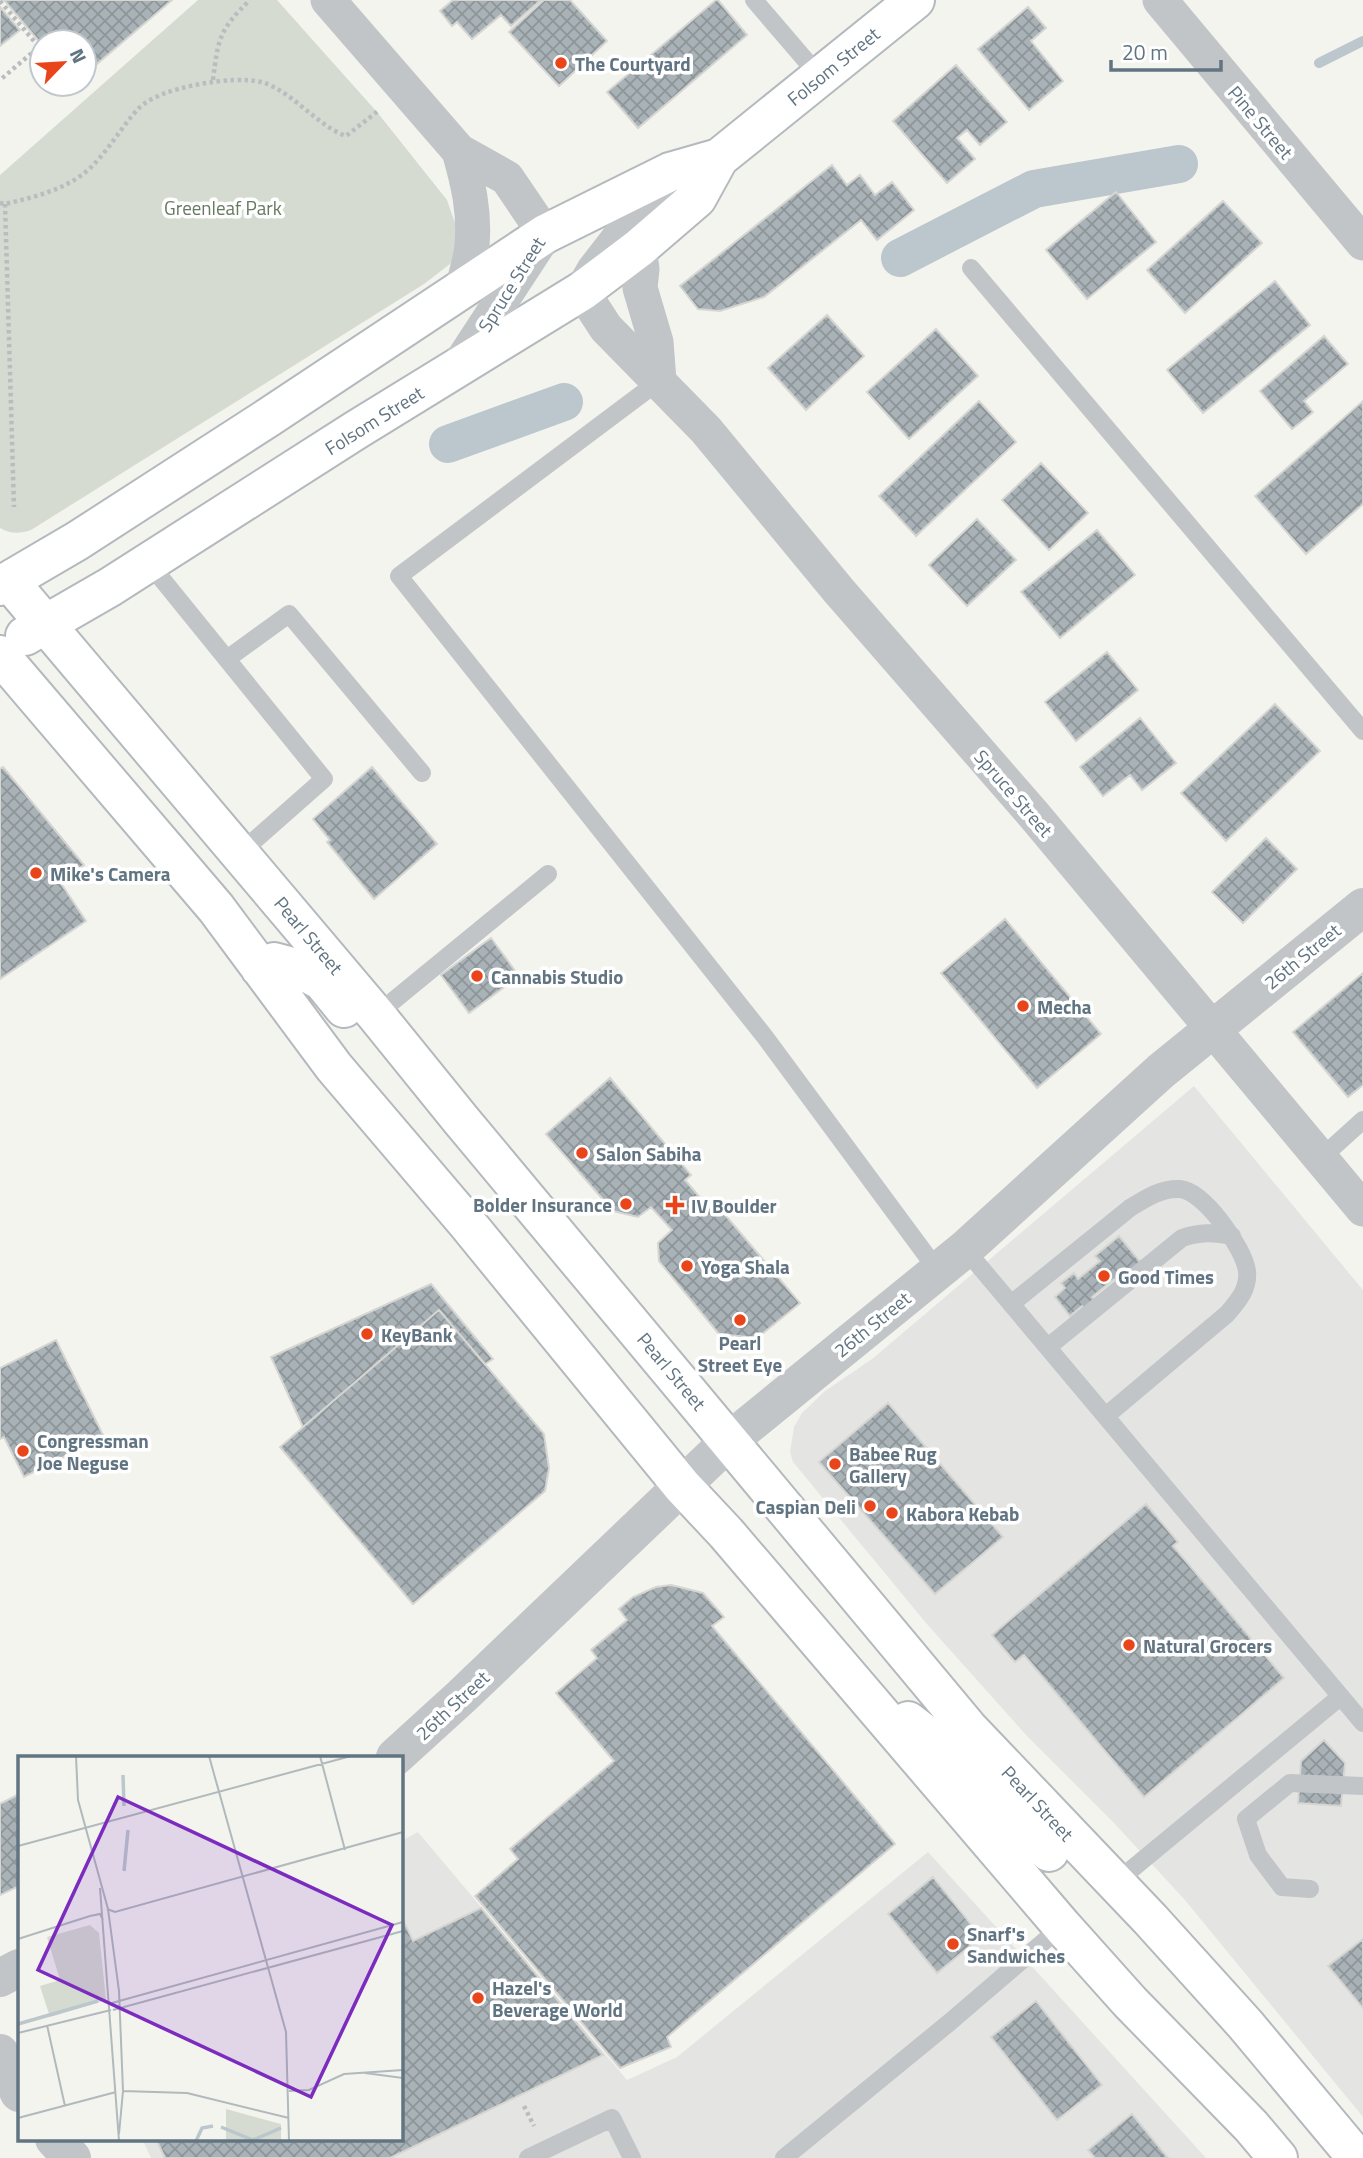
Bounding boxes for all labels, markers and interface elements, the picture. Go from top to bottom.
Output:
street label: Folsom Street [780,19,886,113]
north arrow [28,28,98,98]
scale bar [1111,28,1221,72]
text: 20 m [1122,36,1168,68]
text: N [63,44,95,68]
place label: The Courtyard [575,49,691,78]
marker: The Courtyard [553,55,569,71]
street label: Pine Street [1221,79,1301,165]
park label: Greenleaf Park [164,193,282,222]
street label: Spruce Street [470,230,552,337]
street label: Folsom Street [319,378,429,462]
street label: Spruce Street [968,743,1061,843]
place label: Mike's Camera [50,859,171,888]
marker: Mike's Camera [28,865,44,881]
street label: Pearl Street [268,890,351,981]
street label: 26th Street [1257,916,1347,996]
place label: Cannabis Studio [491,962,623,991]
marker: Cannabis Studio [469,968,485,984]
place label: Mecha [1037,992,1092,1021]
marker: Mecha [1015,998,1031,1014]
place label: Salon Sabiha [596,1139,702,1168]
marker: Salon Sabiha [574,1145,590,1161]
place label: Bolder Insurance [473,1190,612,1219]
place label: IV Boulder [691,1191,777,1220]
marker: IV Boulder [665,1195,685,1215]
marker: Bolder Insurance [618,1196,634,1212]
place label: Yoga Shala [701,1252,790,1281]
marker: Yoga Shala [679,1258,695,1274]
place label: Good Times [1118,1262,1214,1291]
marker: Good Times [1096,1268,1112,1284]
street label: 26th Street [827,1284,917,1364]
marker: Pearl Street Eye [732,1312,748,1328]
place label: KeyBank [381,1320,453,1349]
marker: KeyBank [359,1326,375,1342]
street label: Pearl Street [631,1326,714,1417]
place label: Pearl Street Eye [698,1328,782,1379]
place label: Congressman Joe Neguse [37,1426,149,1477]
place label: Babee Rug Gallery [849,1439,937,1490]
marker: Congressman Joe Neguse [15,1443,31,1459]
marker: Babee Rug Gallery [827,1456,843,1472]
place label: Caspian Deli [756,1492,856,1521]
marker: Caspian Deli [862,1498,878,1514]
place label: Kabora Kebab [906,1499,1019,1528]
marker: Kabora Kebab [884,1505,900,1521]
place label: Natural Grocers [1143,1631,1272,1660]
marker: Natural Grocers [1121,1637,1137,1653]
street label: 26th Street [409,1663,496,1747]
inset map [18,1756,402,2140]
street label: Pearl Street [995,1759,1081,1848]
place label: Snarf's Sandwiches [967,1919,1065,1970]
marker: Snarf's Sandwiches [945,1936,961,1952]
place label: Hazel's Beverage World [492,1973,623,2024]
marker: Hazel's Beverage World [470,1990,486,2006]

